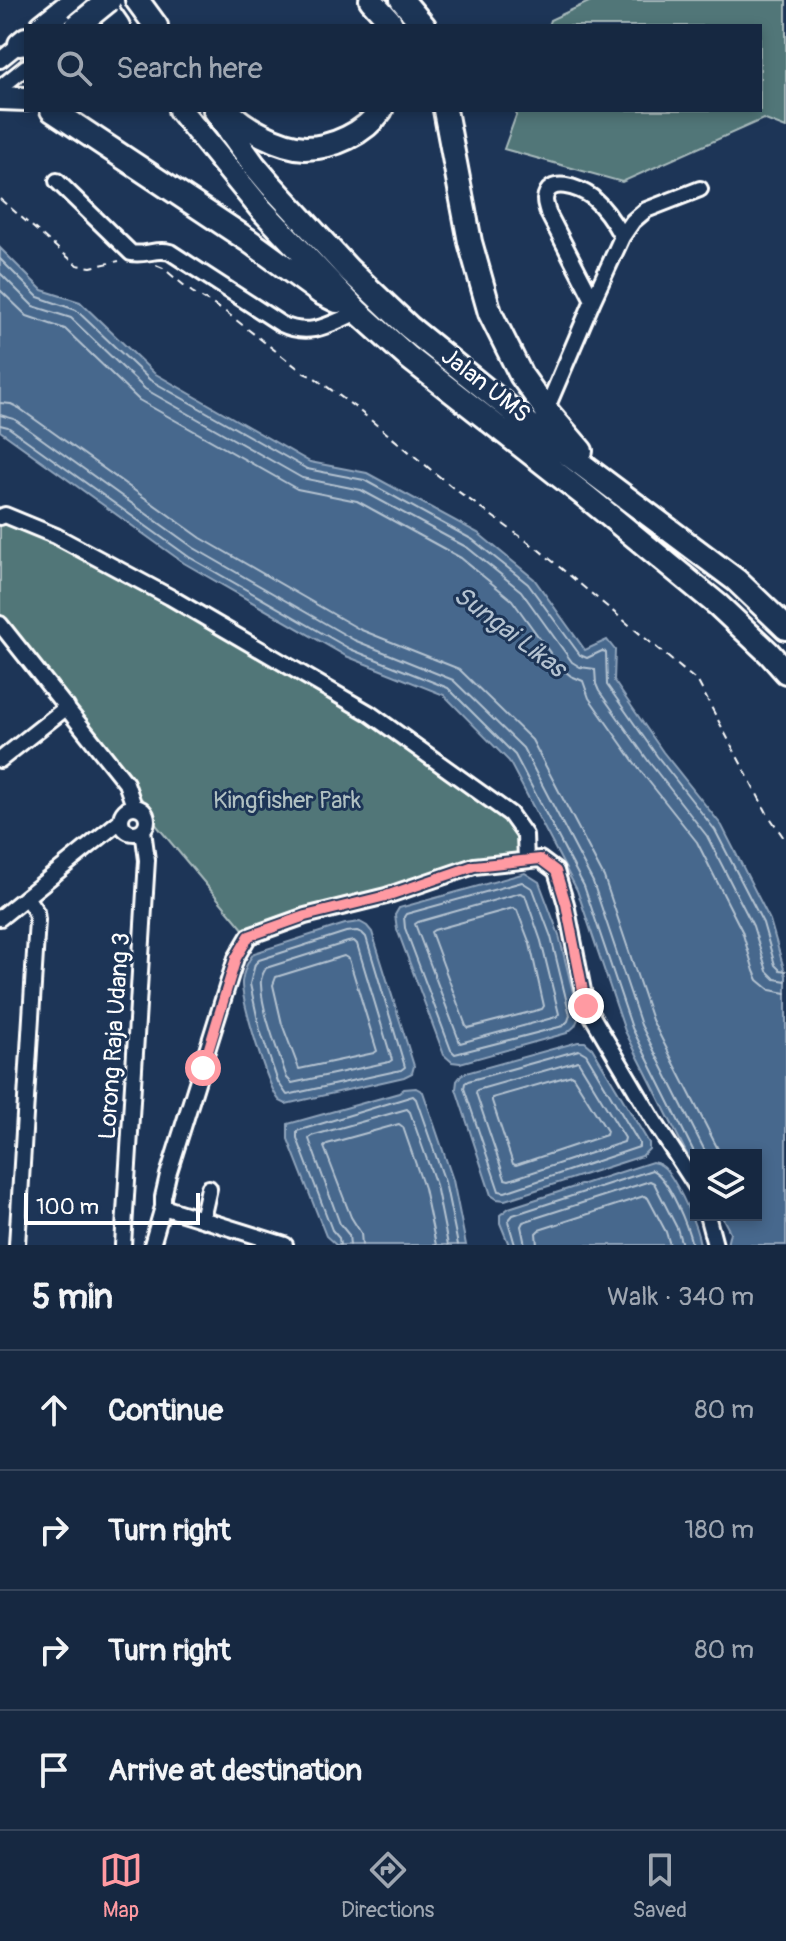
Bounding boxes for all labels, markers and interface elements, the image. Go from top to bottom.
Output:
search box [24,24,762,112]
icon: search [52,46,96,90]
text: Search here [116,50,263,87]
street label: Jalan UMS [435,342,536,429]
water label: Sungai Likas [447,579,575,686]
park label: Kingfisher Park [213,786,361,815]
street label: Lorong Raja Udang 3 [93,932,136,1140]
route end [568,988,604,1024]
route start [185,1050,221,1086]
map controls [690,1149,762,1221]
button: layers [690,1149,762,1221]
scale bar [24,1189,200,1225]
text: 100 m [36,1193,99,1221]
text: 5 min [32,1276,113,1319]
text: Walk · 340 m [607,1281,754,1313]
icon: ahead [32,1388,76,1432]
text: Continue [108,1392,223,1429]
text: 80 m [694,1394,754,1426]
icon: right [32,1508,76,1552]
text: Turn right [108,1512,231,1549]
text: 180 m [684,1514,754,1546]
icon: right [32,1628,76,1672]
text: Turn right [108,1632,231,1669]
text: 80 m [694,1634,754,1666]
icon: arrive [32,1748,76,1792]
text: Arrive at destination [108,1752,362,1789]
tab: Map [99,1848,143,1924]
tab: Directions [341,1848,434,1924]
tab: Saved [632,1848,687,1924]

